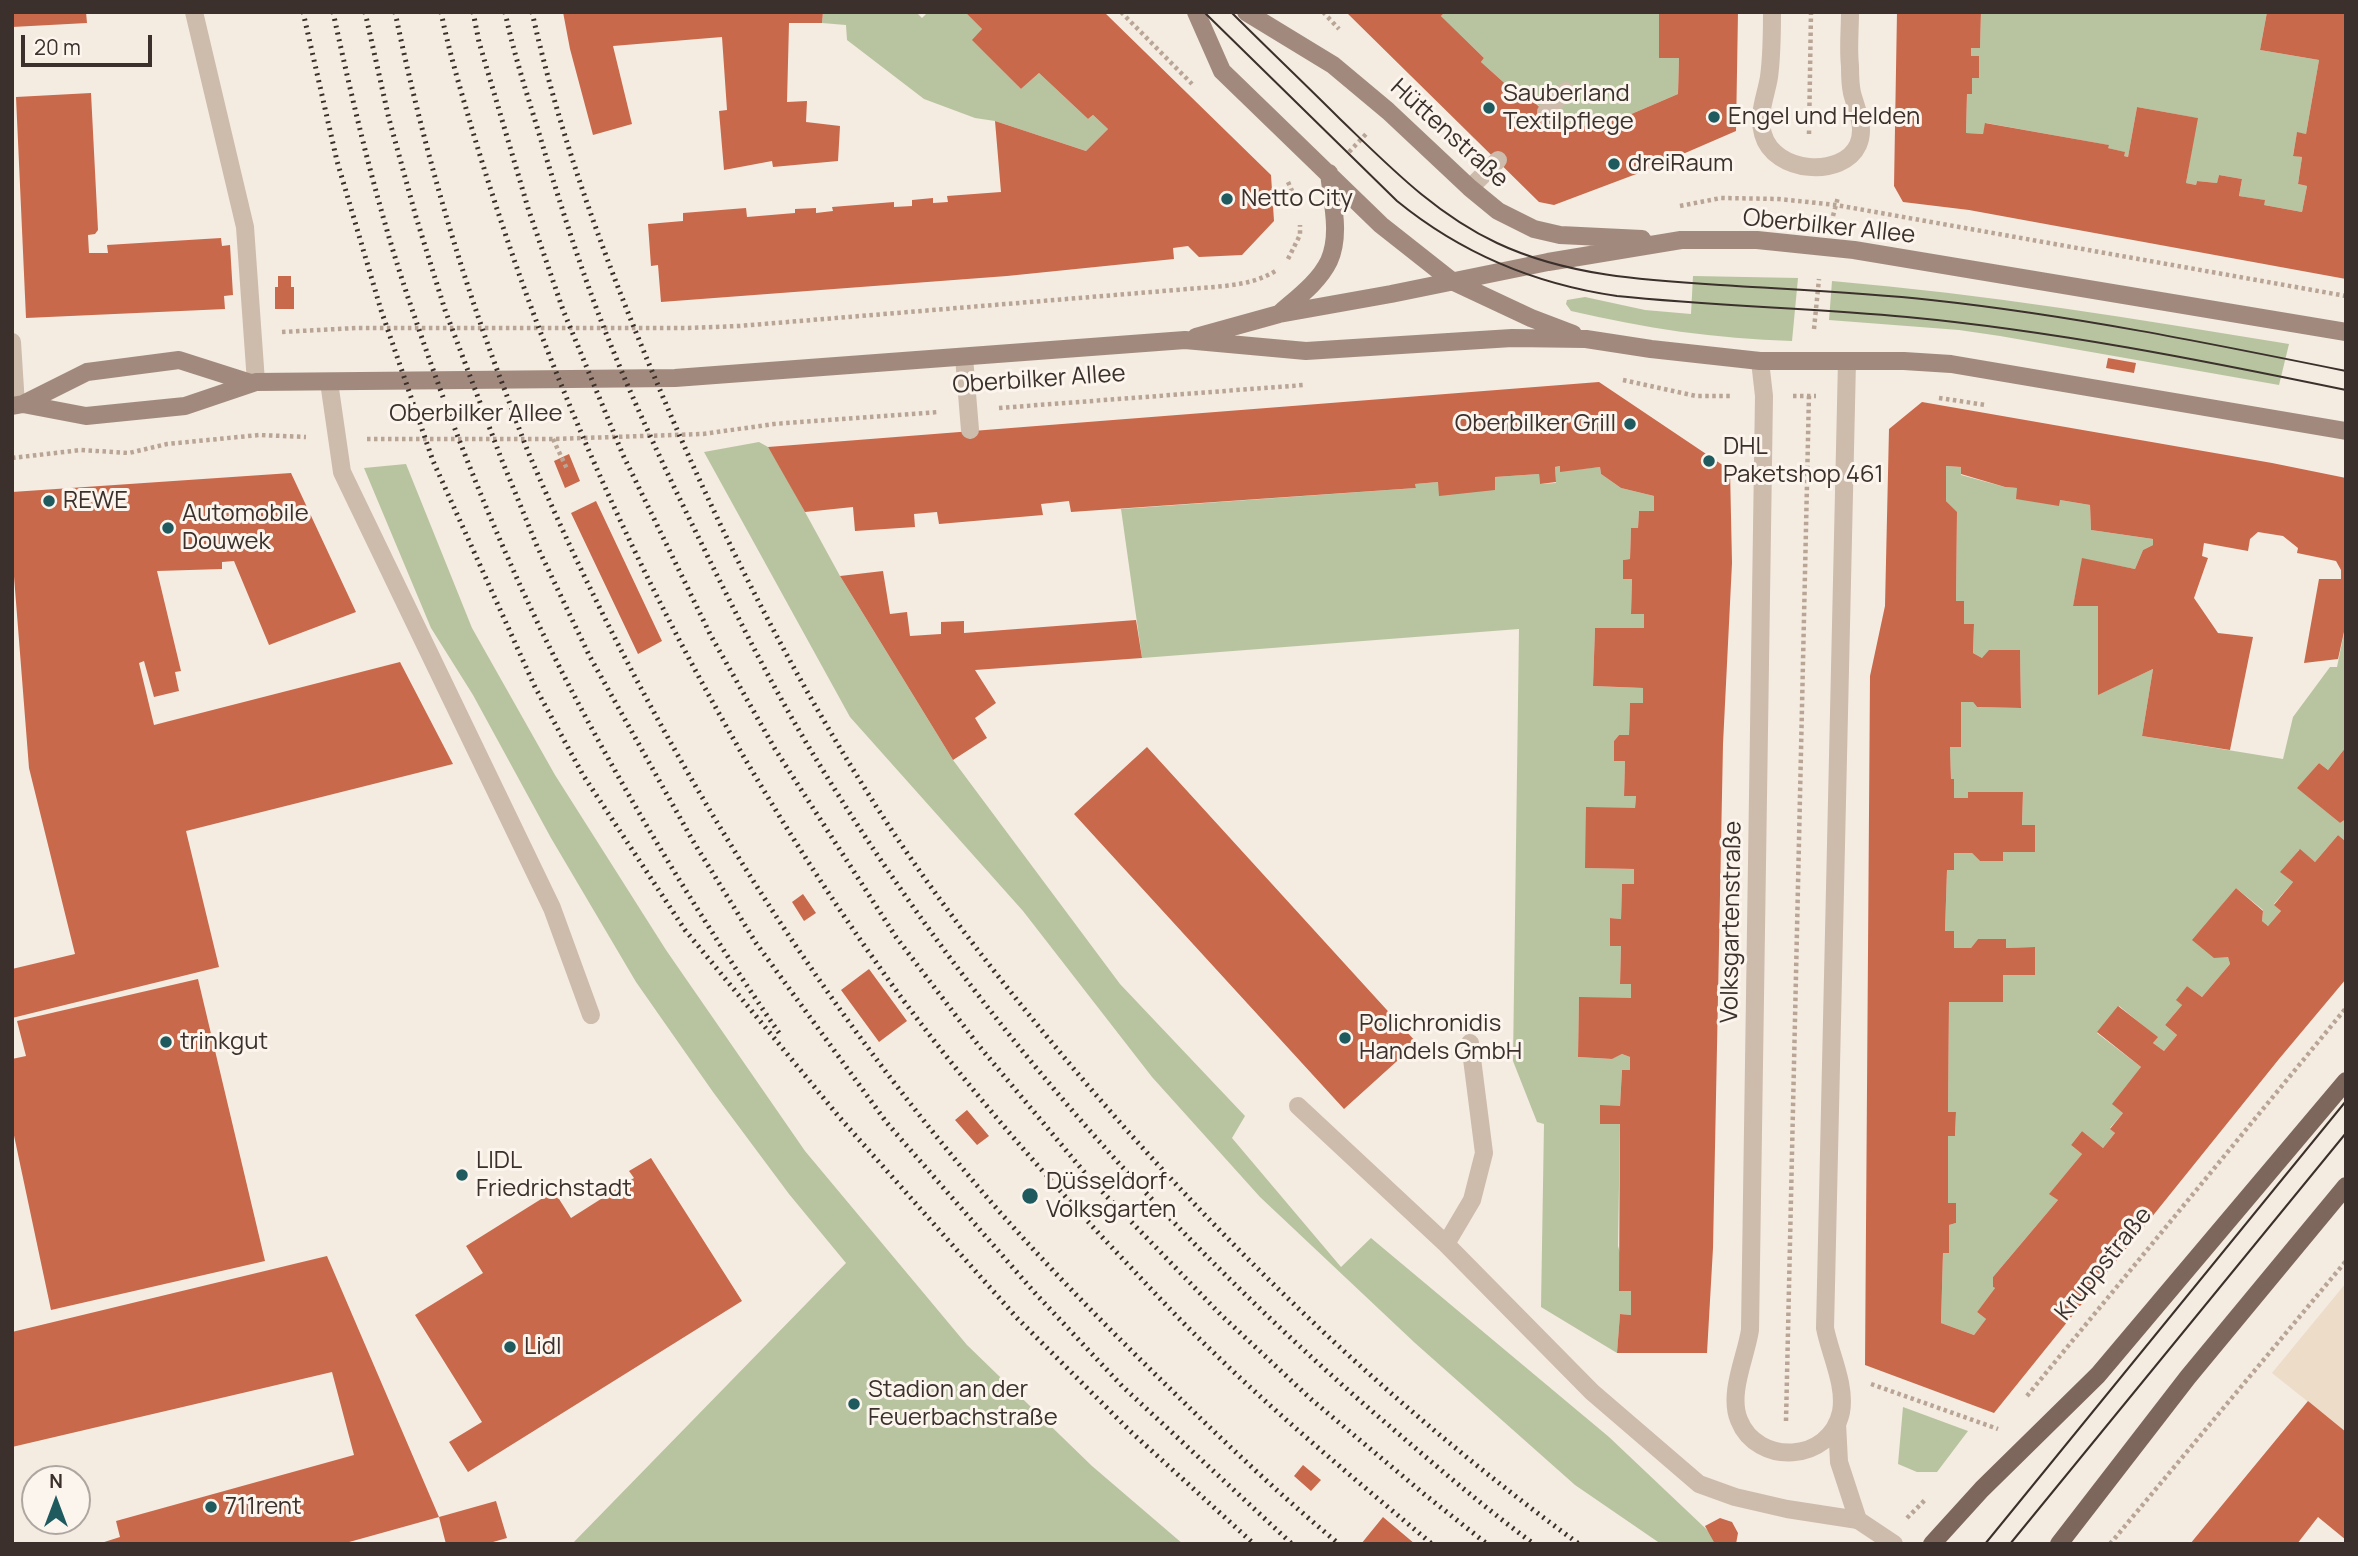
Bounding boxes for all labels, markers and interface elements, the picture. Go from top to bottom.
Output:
scale bar [24,21,156,65]
text: 20 m [34,33,81,61]
street label: Hüttenstraße [1384,74,1514,194]
place label: Sauberland Textilpflege [1503,80,1634,136]
marker: Sauberland Textilpflege [1481,100,1497,116]
place label: Engel und Helden [1728,103,1920,131]
marker: Engel und Helden [1706,109,1722,125]
place label: dreiRaum [1628,150,1733,178]
marker: dreiRaum [1606,156,1622,172]
place label: Netto City [1241,185,1353,213]
marker: Netto City [1219,191,1235,207]
street label: Oberbilker Allee [1741,204,1917,250]
street label: Oberbilker Allee [952,360,1126,400]
street label: Oberbilker Allee [389,400,563,428]
place label: Oberbilker Grill [1455,410,1616,438]
marker: Oberbilker Grill [1622,416,1638,432]
place label: DHL Paketshop 461 [1723,433,1884,489]
marker: DHL Paketshop 461 [1701,453,1717,469]
place label: REWE [63,487,128,515]
marker: REWE [41,493,57,509]
place label: Automobile Douwek [182,500,309,556]
marker: Automobile Douwek [160,520,176,536]
street label: Volksgartenstraße [1716,821,1748,1023]
place label: Polichronidis Handels GmbH [1359,1010,1522,1066]
place label: trinkgut [180,1028,268,1056]
marker: Polichronidis Handels GmbH [1337,1030,1353,1046]
marker: trinkgut [158,1034,174,1050]
place label: LIDL Friedrichstadt [476,1147,632,1203]
marker: LIDL Friedrichstadt [454,1167,470,1183]
place label: Düsseldorf Volksgarten [1046,1168,1176,1224]
marker: Düsseldorf Volksgarten [1020,1186,1040,1206]
street label: Kruppstraße [2050,1201,2158,1327]
place label: Lidl [524,1333,562,1361]
marker: Lidl [502,1339,518,1355]
place label: Stadion an der Feuerbachstraße [868,1376,1058,1432]
marker: Stadion an der Feuerbachstraße [846,1396,862,1412]
north arrow [21,1465,91,1535]
text: N [49,1468,63,1494]
place label: 711rent [225,1493,302,1521]
marker: 711rent [203,1499,219,1515]

